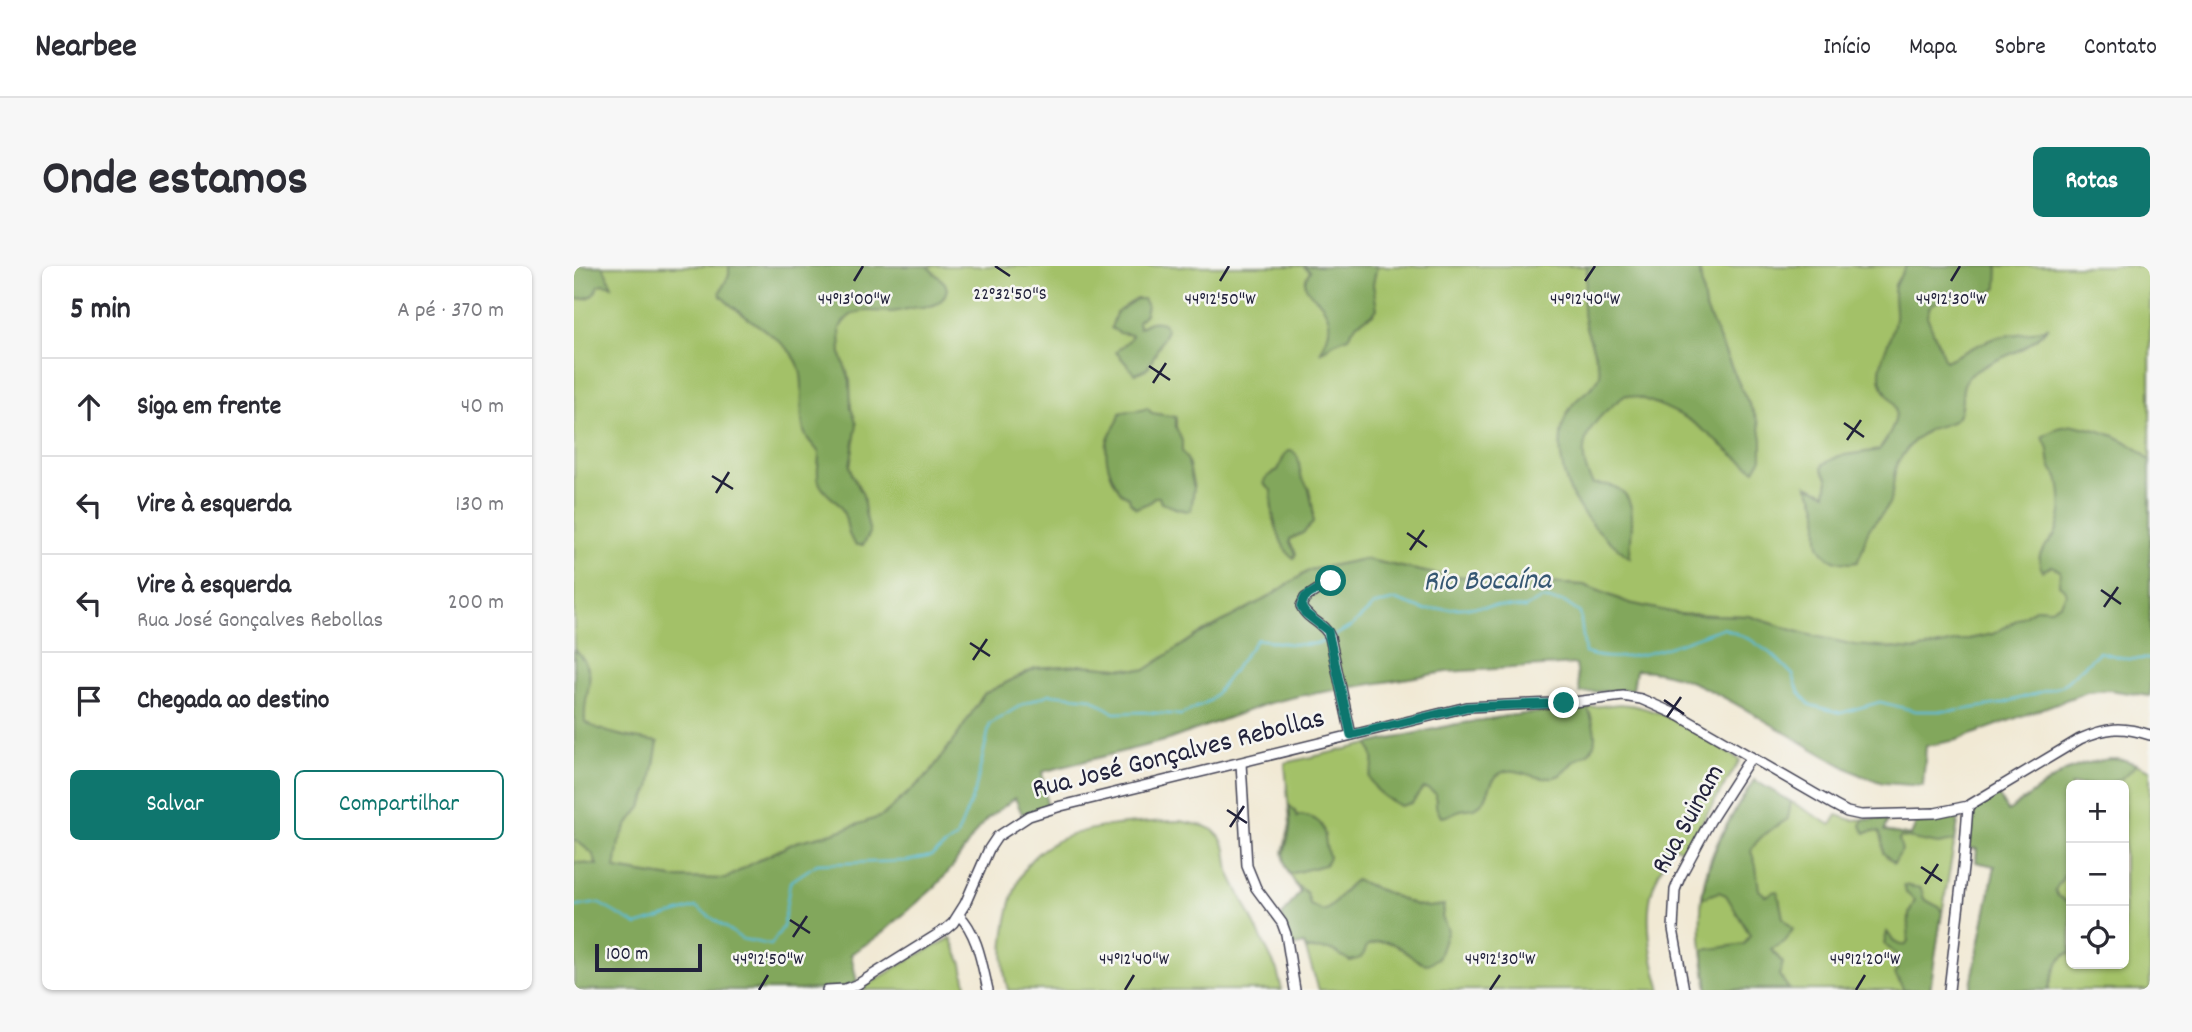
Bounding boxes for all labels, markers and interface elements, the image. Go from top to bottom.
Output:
text: Nearbee [35,25,137,72]
text: Início [1823,31,1871,65]
text: Mapa [1909,31,1957,65]
text: Sobre [1995,31,2046,65]
text: Contato [2084,31,2157,65]
text: Onde estamos [42,147,308,217]
button: Rotas [2033,147,2150,217]
text: 22°32'50"S [973,283,1047,308]
text: 44°13'00"W [818,288,891,313]
text: 44°12'50"W [1185,288,1256,313]
text: 44°12'40"W [1550,288,1621,313]
text: 44°12'30"W [1916,288,1987,313]
text: 5 min [70,290,131,333]
text: A pé · 370 m [397,295,504,328]
icon: ahead [70,388,108,426]
text: Siga em frente [137,389,281,426]
text: 40 m [461,391,504,424]
icon: left [70,486,108,524]
text: Vire à esquerda [137,487,291,524]
text: 130 m [455,489,504,522]
water label: Rio Bocaína [1423,560,1553,606]
route start [1315,565,1346,596]
text: Vire à esquerda [137,568,291,605]
icon: left [70,584,108,622]
text: 200 m [448,587,504,620]
text: Rua José Gonçalves Rebollas [137,605,383,638]
icon: arrive [70,682,108,720]
text: Chegada ao destino [137,683,329,720]
route end [1548,687,1579,718]
street label: Rua José Gonçalves Rebollas [1029,700,1329,812]
street label: Rua Suinam [1643,758,1737,882]
button: Salvar [70,770,280,840]
button: Compartilhar [294,770,504,840]
map controls [2066,780,2129,969]
button: + [2066,780,2129,843]
button: − [2066,843,2129,906]
button: locate [2066,906,2129,969]
scale bar [595,941,702,973]
text: 100 m [606,942,648,969]
text: 44°12'50"W [733,948,804,973]
text: 44°12'40"W [1099,948,1170,973]
text: 44°12'30"W [1465,948,1536,973]
text: 44°12'20"W [1830,948,1901,973]

